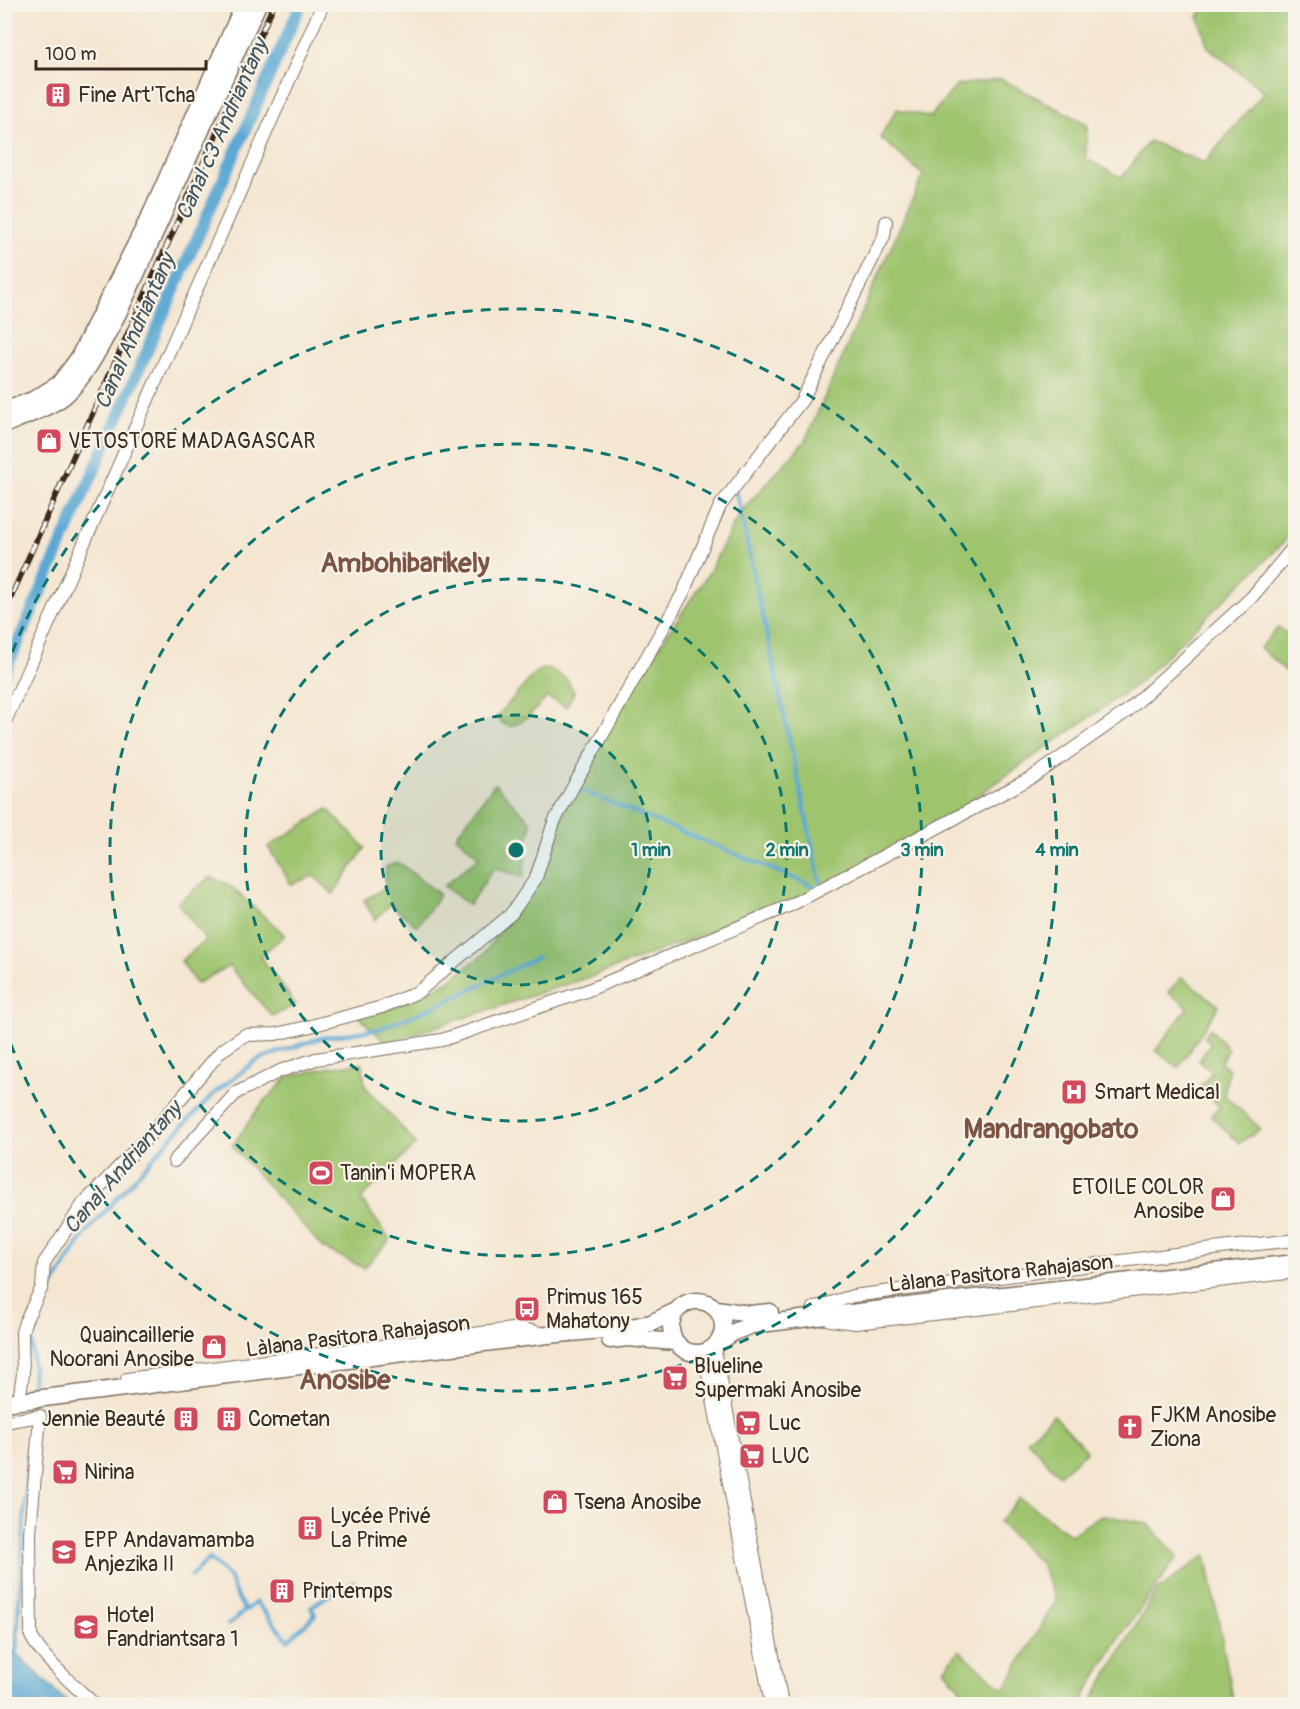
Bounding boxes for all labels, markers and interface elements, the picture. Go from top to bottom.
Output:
water label: Canal c3 Andriantany [169,32,275,224]
scale bar [36,33,206,71]
text: 100 m [45,43,97,66]
building icon: Fine Art'Tcha [43,80,73,110]
place label: Fine Art'Tcha [78,82,195,109]
water label: Canal Andriantany [88,247,183,413]
shop icon: VETOSTORE MADAGASCAR [34,426,64,456]
place label: VETOSTORE MADAGASCAR [68,428,315,455]
district label: Ambohibarikely [320,547,490,580]
text: 1 min [631,839,671,862]
text: 2 min [765,839,809,862]
text: 3 min [900,839,944,862]
text: 4 min [1035,839,1079,862]
centre of rings [506,840,526,860]
hospital icon: Smart Medical [1059,1077,1089,1107]
place label: Smart Medical [1094,1079,1220,1106]
water label: Canal Andriantany [57,1094,190,1240]
district label: Mandrangobato [964,1113,1139,1146]
sports icon: Tanin'i MOPERA [306,1158,336,1188]
place label: Tanin'i MOPERA [340,1160,476,1187]
place label: ETOILE COLOR Anosibe [1072,1174,1205,1225]
shop icon: ETOILE COLOR Anosibe [1208,1184,1238,1214]
street label: Làlana Pasitora Rahajason [888,1248,1115,1299]
place label: Primus 165 Mahatony [546,1284,643,1335]
bus stop icon: Primus 165 Mahatony [512,1294,542,1324]
street label: Làlana Pasitora Rahajason [245,1309,472,1364]
place label: Quaincaillerie Noorani Anosibe [49,1322,195,1373]
shop icon: Quaincaillerie Noorani Anosibe [199,1332,229,1362]
place label: Blueline Supermaki Anosibe [694,1353,862,1404]
supermarket icon: Blueline Supermaki Anosibe [660,1363,690,1393]
district label: Anosibe [299,1364,391,1397]
place label: FJKM Anosibe Ziona [1150,1402,1277,1453]
building icon: Jennie Beauté [171,1404,201,1434]
building icon: Cometan [214,1404,244,1434]
place label: Jennie Beauté [42,1406,166,1433]
place label: Cometan [248,1406,330,1433]
supermarket icon: Luc [733,1408,763,1438]
place label: Luc [768,1410,801,1437]
church icon: FJKM Anosibe Ziona [1115,1412,1145,1442]
supermarket icon: LUC [737,1441,767,1471]
place label: LUC [771,1443,810,1470]
supermarket icon: Nirina [50,1457,80,1487]
place label: Nirina [84,1459,135,1486]
shop icon: Tsena Anosibe [540,1487,570,1517]
place label: Tsena Anosibe [574,1489,702,1516]
place label: Lycée Privé La Prime [330,1503,431,1554]
building icon: Lycée Privé La Prime [295,1513,325,1543]
place label: EPP Andavamamba Anjezika II [84,1527,255,1578]
school or university icon: EPP Andavamamba Anjezika II [49,1537,79,1567]
building icon: Printemps [267,1576,297,1606]
place label: Printemps [302,1578,393,1605]
place label: Hotel Fandriantsara 1 [106,1602,238,1653]
school or university icon: Hotel Fandriantsara 1 [71,1612,101,1642]

